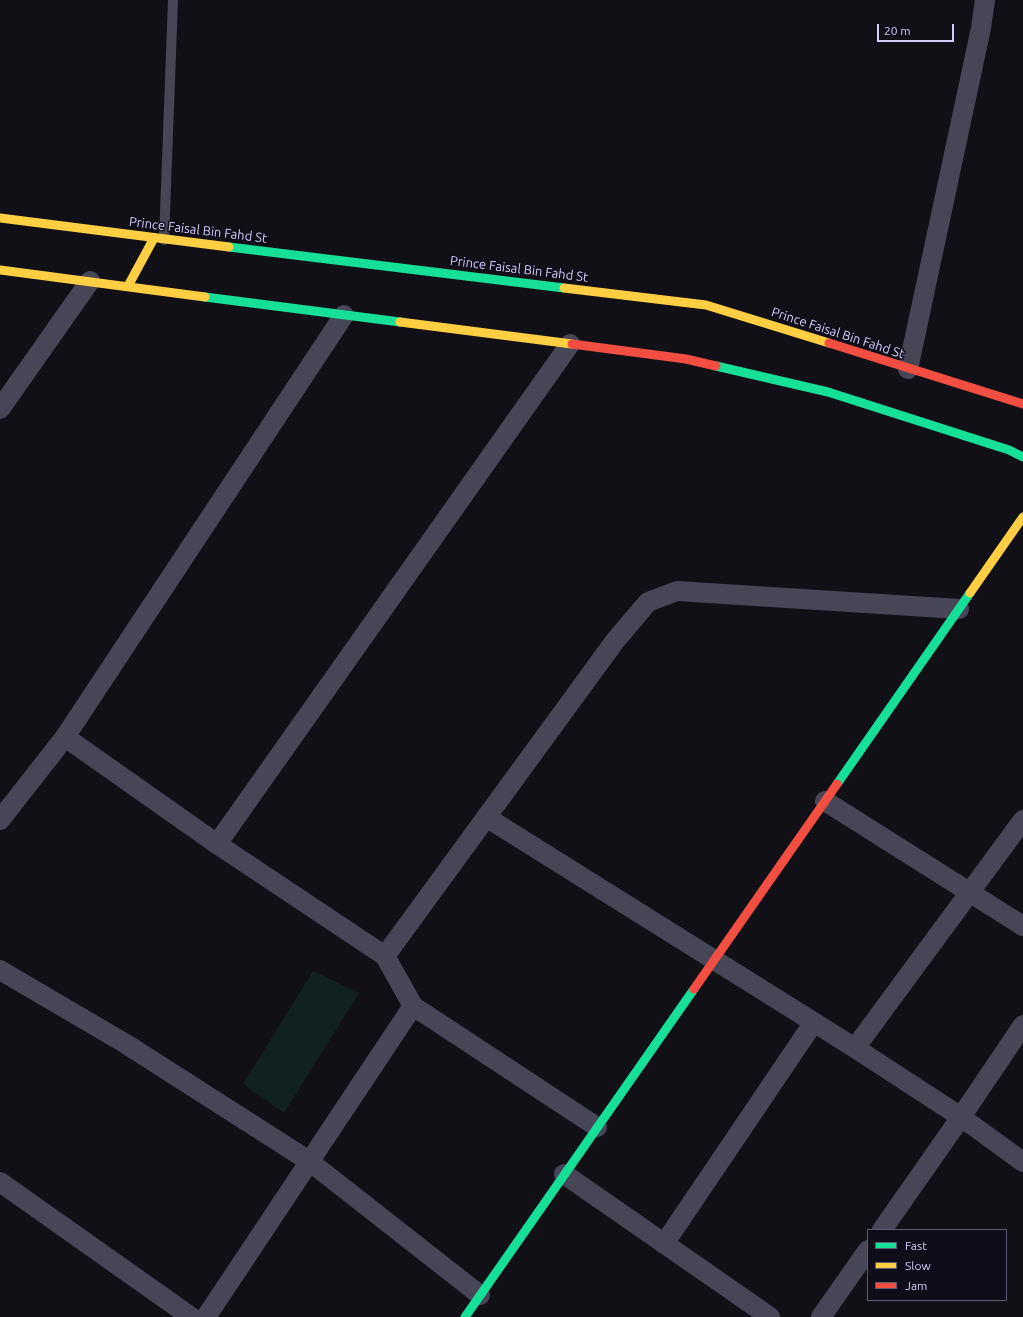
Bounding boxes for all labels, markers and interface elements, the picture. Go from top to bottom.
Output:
scale bar [879,16,956,42]
text: 20 m [884,24,911,37]
street label: Prince Faisal Bin Fahd St [128,214,268,246]
street label: Prince Faisal Bin Fahd St [449,253,589,285]
street label: Prince Faisal Bin Fahd St [769,304,907,362]
legend [867,1229,1007,1301]
text: Fast [905,1239,927,1252]
text: Slow [905,1259,931,1272]
text: Jam [905,1279,927,1292]

